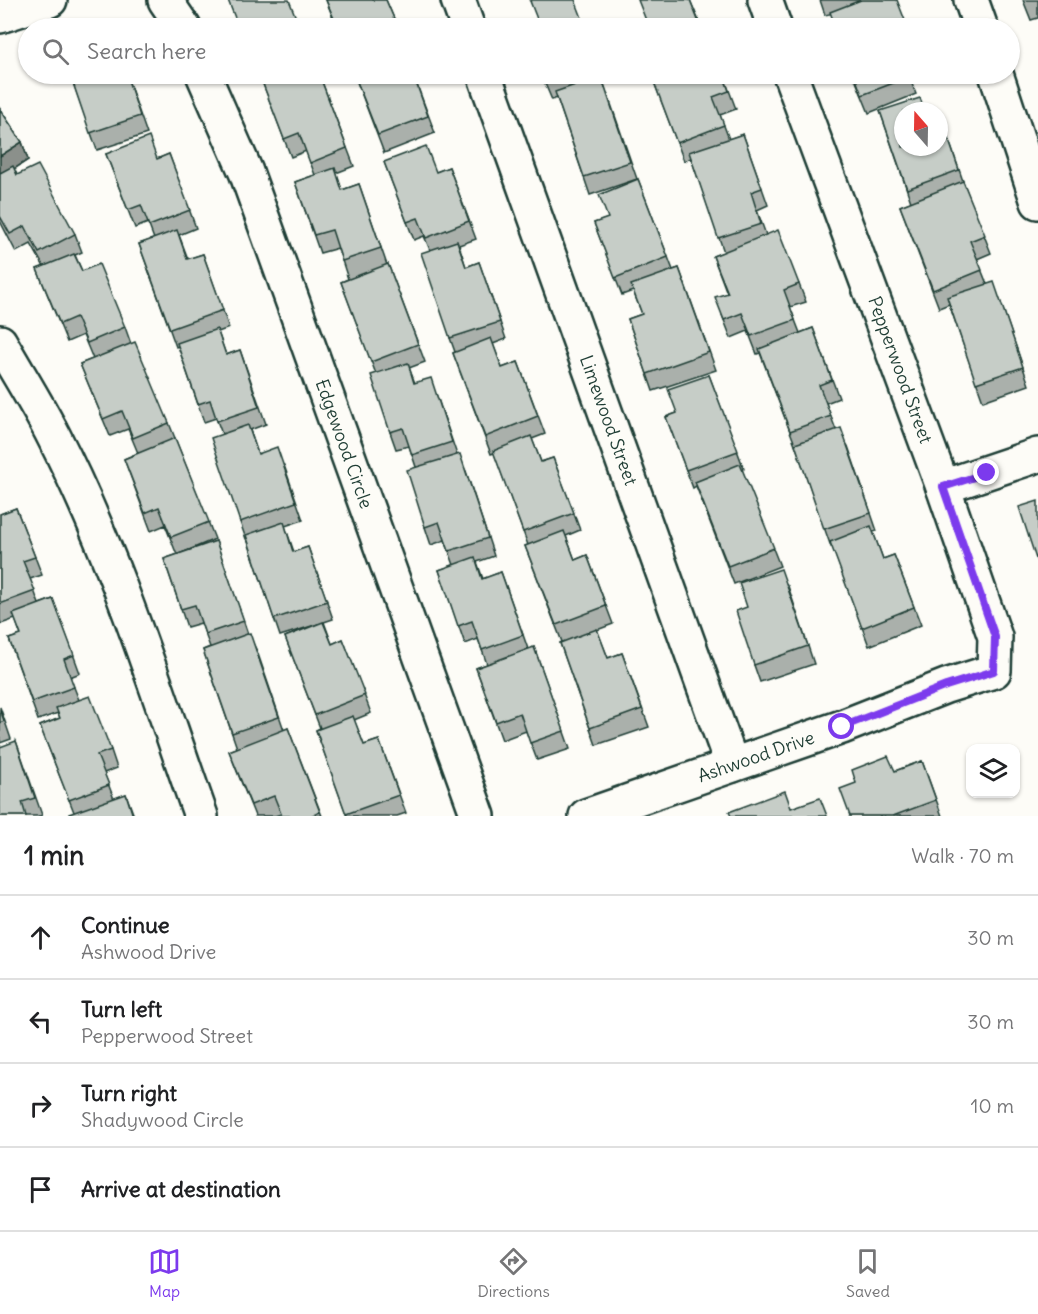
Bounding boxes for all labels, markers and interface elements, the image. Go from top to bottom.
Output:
search box [18,18,1020,84]
icon: search [39,35,72,68]
text: Search here [87,37,206,65]
north arrow [894,102,948,156]
street label: Pepperwood Street [863,293,938,446]
street label: Limewood Street [575,352,643,488]
street label: Edgewood Circle [311,376,378,512]
route end [973,459,999,485]
route start [828,713,854,739]
street label: Ashwood Drive [694,726,817,787]
map controls [966,744,1020,798]
button: layers [966,744,1020,798]
text: 1 min [24,839,84,872]
text: Walk · 70 m [911,843,1014,868]
text: Continue [81,911,170,939]
icon: ahead [24,921,57,954]
text: 30 m [967,925,1014,950]
text: Ashwood Drive [81,939,216,964]
text: Turn left [81,995,162,1023]
icon: left [24,1005,57,1038]
text: 30 m [967,1009,1014,1034]
text: Pepperwood Street [81,1023,253,1048]
text: Turn right [81,1079,177,1107]
icon: right [24,1089,57,1122]
text: 10 m [971,1093,1014,1118]
text: Shadywood Circle [81,1107,244,1132]
icon: arrive [24,1173,57,1206]
text: Arrive at destination [81,1175,281,1203]
tab: Map [148,1245,181,1301]
tab: Directions [477,1245,550,1301]
tab: Saved [846,1245,890,1301]

